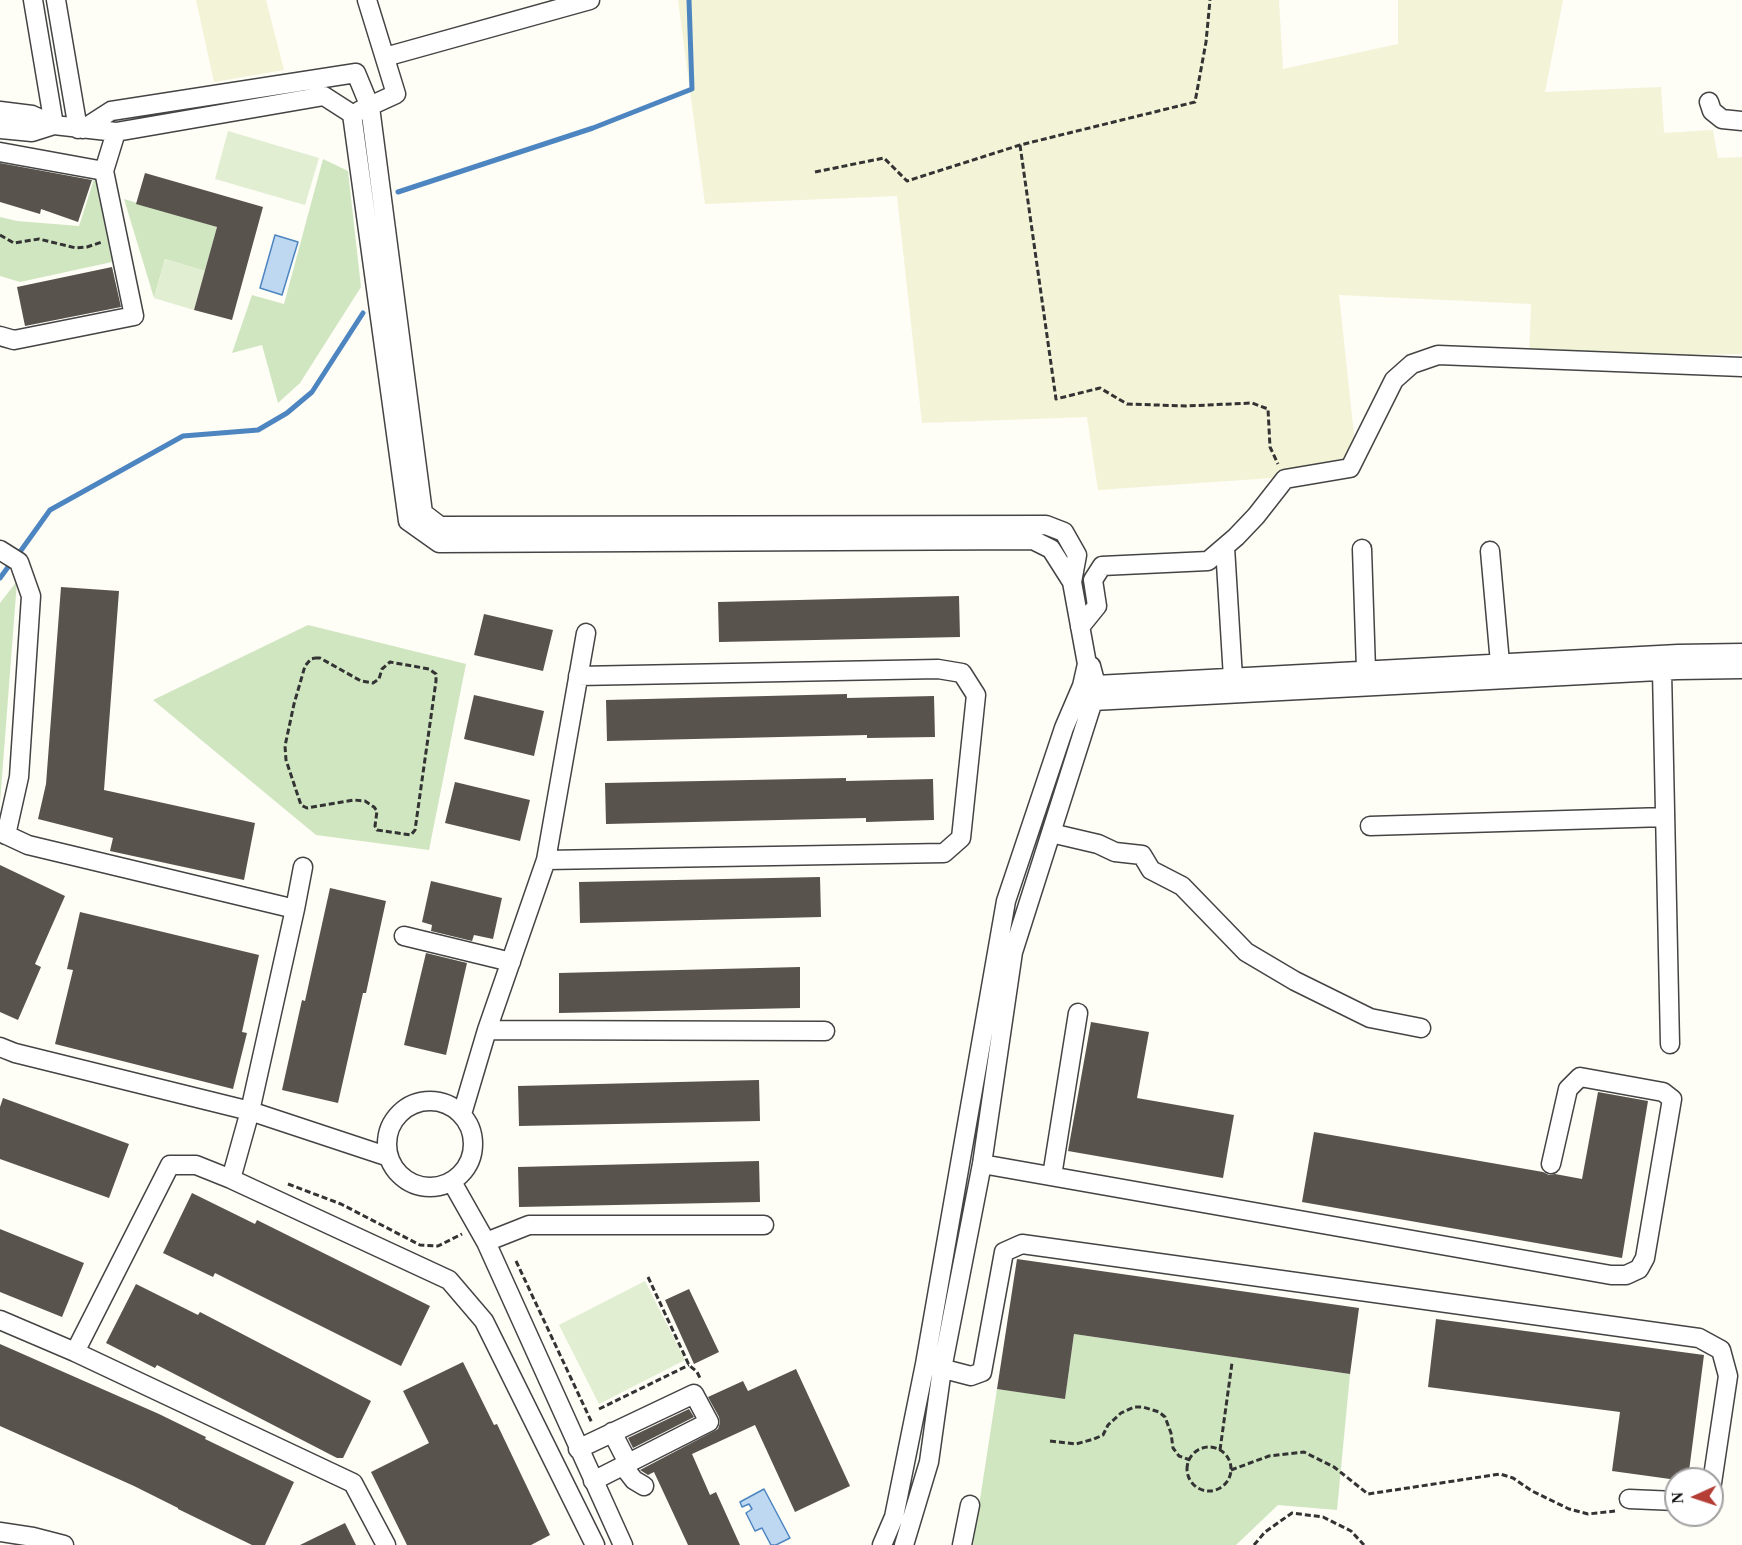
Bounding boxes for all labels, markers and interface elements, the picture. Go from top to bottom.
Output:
north arrow [1664,1467,1724,1527]
text: N [1669,1492,1686,1504]

